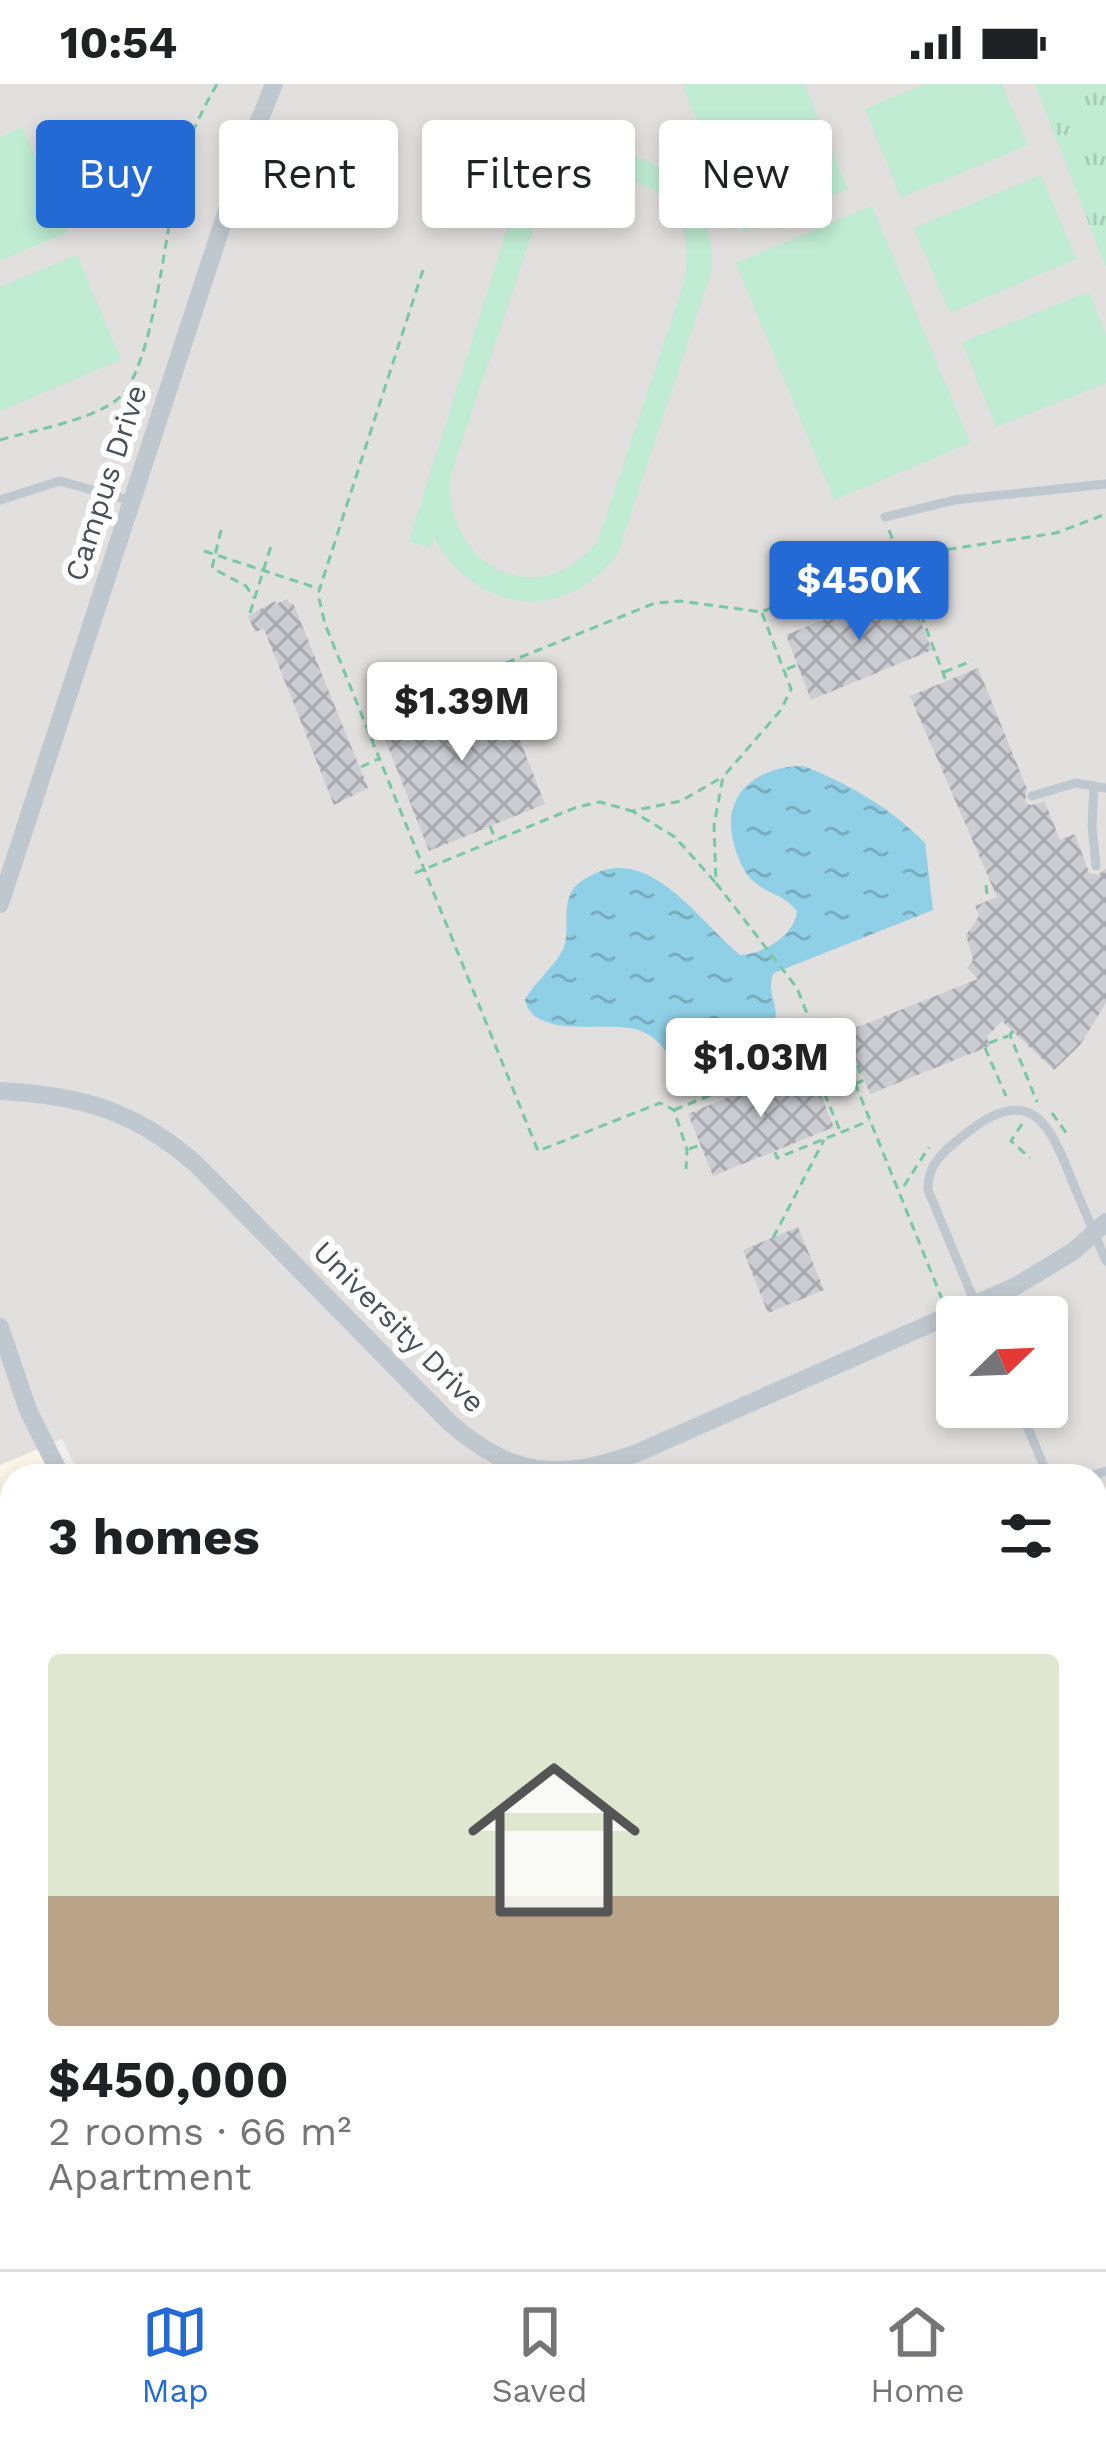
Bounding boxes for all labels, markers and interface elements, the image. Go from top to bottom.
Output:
text: 10:54 [60,16,177,69]
chip: Buy [36,120,195,228]
chip: Rent [219,120,398,228]
chip: Filters [422,120,635,228]
chip: New [659,120,832,228]
street label: Campus Drive [57,380,154,585]
pin: $450K [775,541,943,643]
text: $450K [796,557,922,602]
pin: $1.39M [364,662,560,764]
text: $1.39M [394,678,530,723]
pin: $1.03M [663,1018,859,1120]
text: $1.03M [693,1034,829,1079]
street label: University Drive [306,1234,492,1420]
north arrow [936,1296,1068,1428]
map controls [936,1296,1068,1428]
icon: filters [993,1503,1059,1569]
text: 3 homes [48,1507,260,1566]
icon: home [446,1732,662,1948]
text: $450,000 [48,2050,289,2109]
text: 2 rooms · 66 m² [48,2109,351,2154]
text: Apartment [48,2154,251,2199]
tab: Map [141,2299,209,2410]
tab: Saved [492,2299,587,2410]
tab: Home [870,2299,965,2410]

